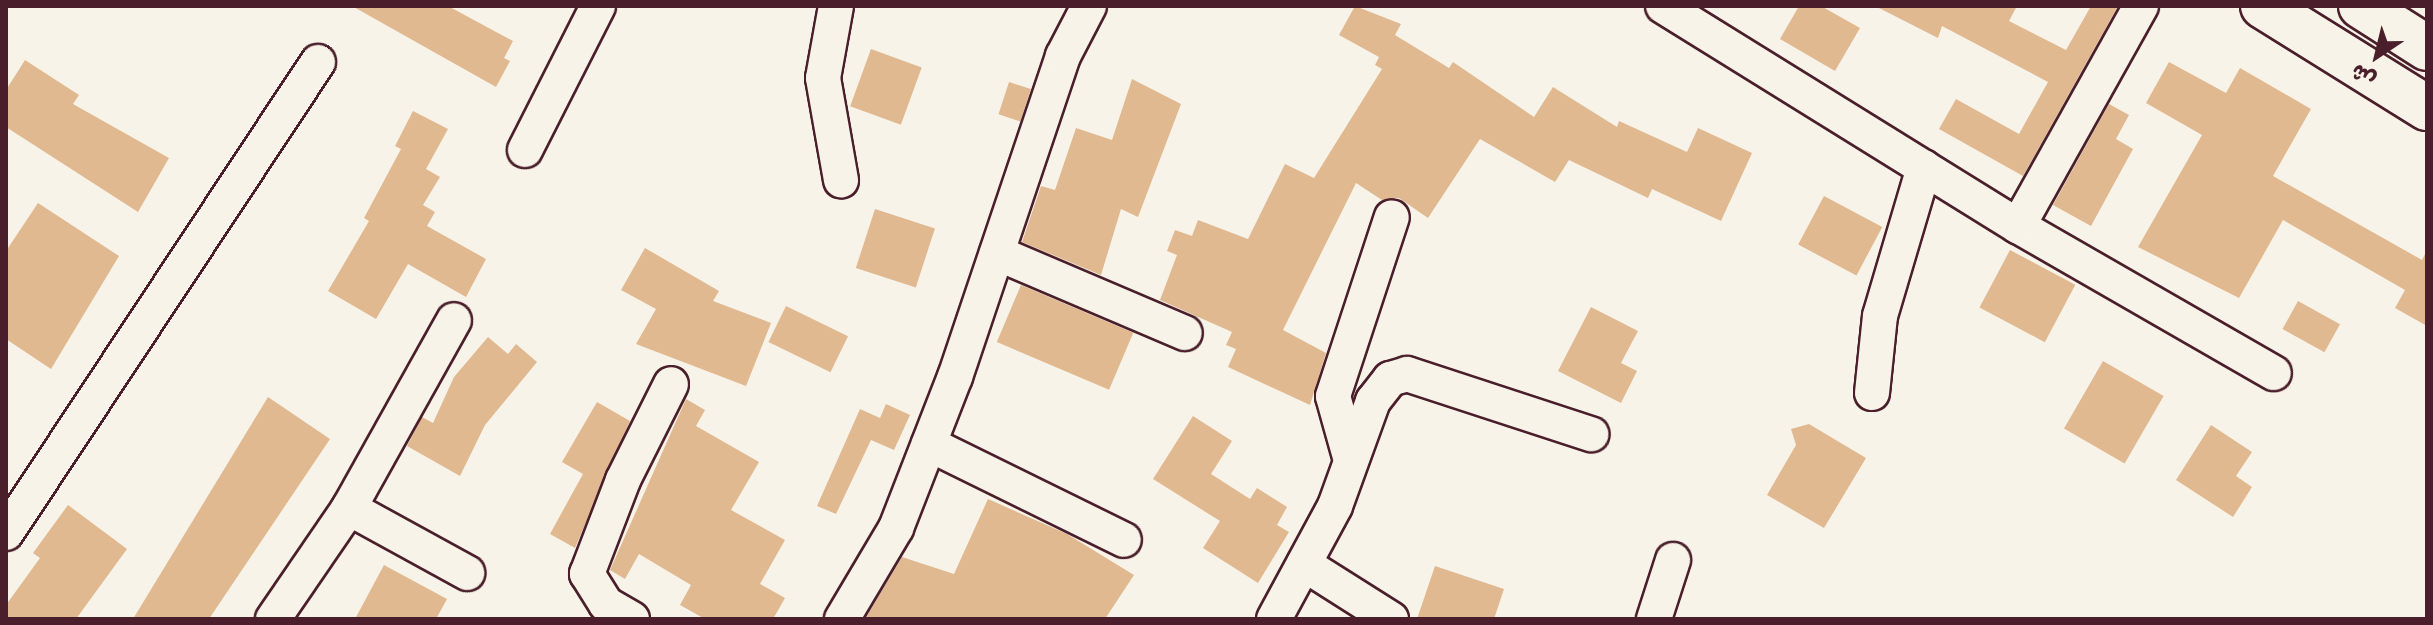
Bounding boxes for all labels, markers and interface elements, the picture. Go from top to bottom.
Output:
north arrow [2337,16,2417,96]
text: ش [2345,57,2381,94]

